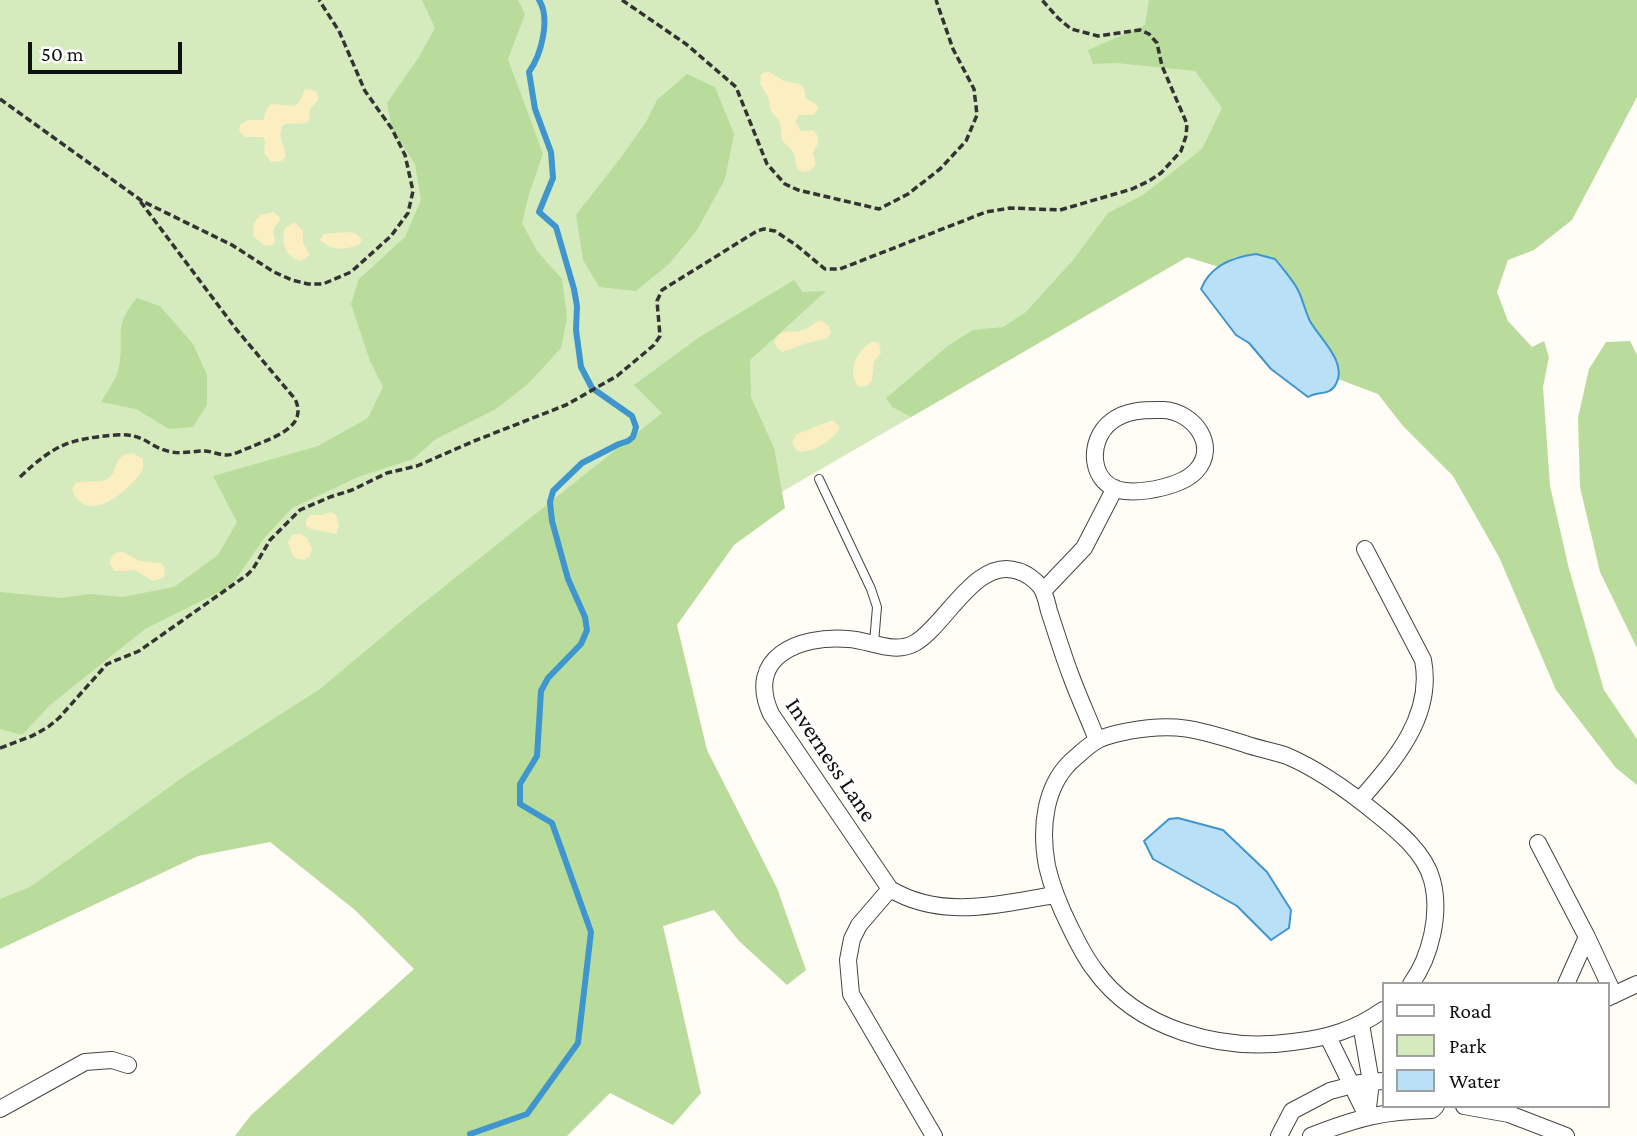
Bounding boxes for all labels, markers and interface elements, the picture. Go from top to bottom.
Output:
scale bar [32,28,186,72]
text: 50 m [41,42,84,66]
street label: Inverness Lane [779,693,883,827]
legend [1382,982,1609,1108]
text: Road [1449,999,1492,1023]
text: Park [1449,1034,1486,1058]
text: Water [1449,1069,1501,1093]

